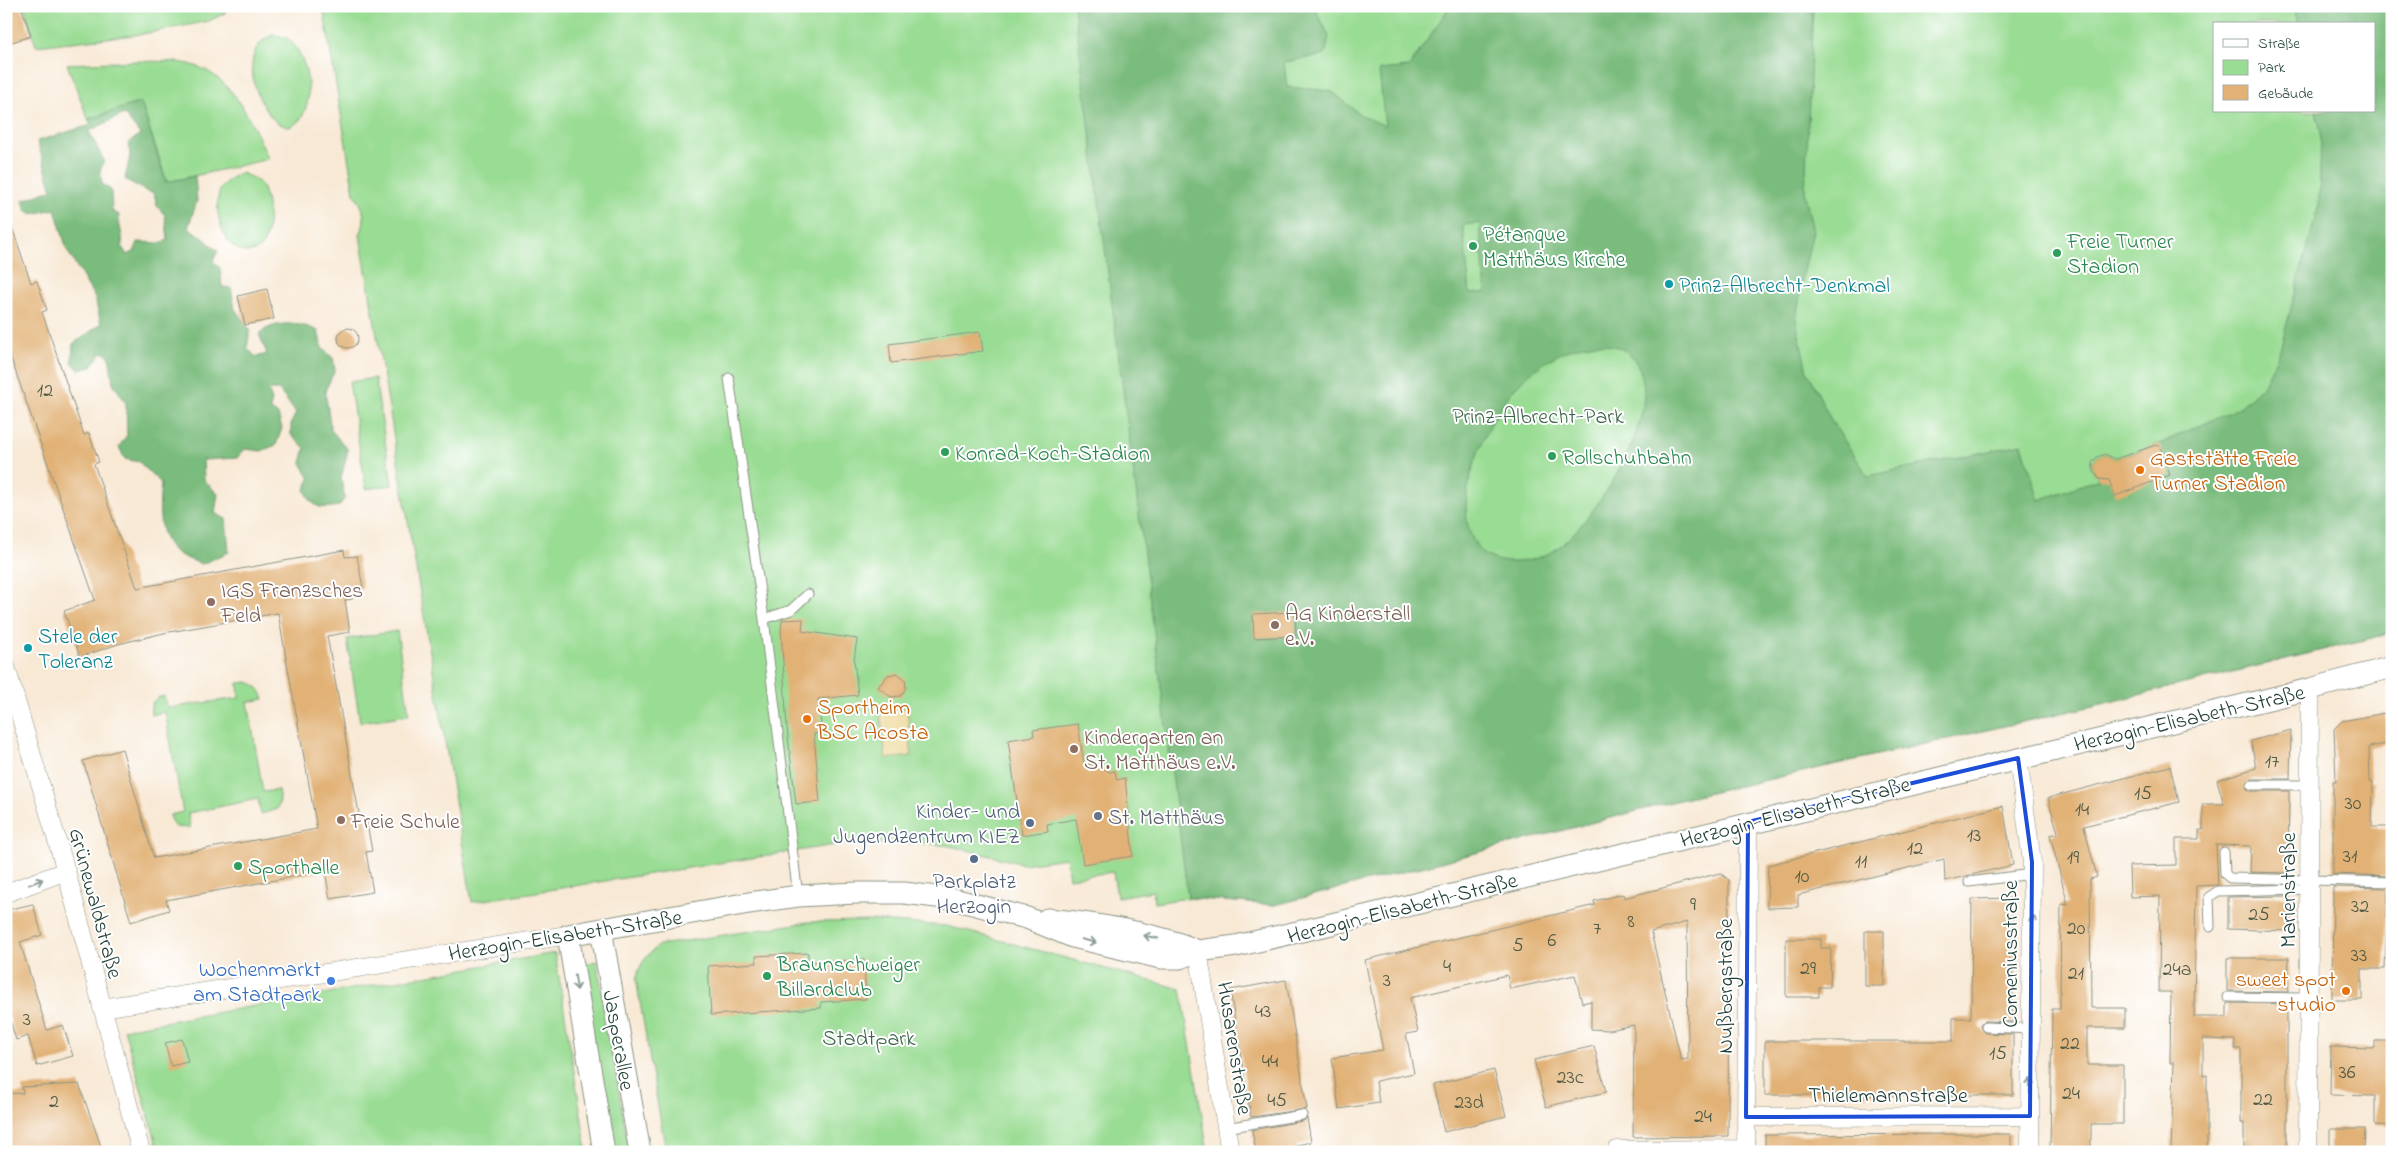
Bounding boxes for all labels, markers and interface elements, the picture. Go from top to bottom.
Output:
legend [2213,22,2376,112]
text: Straße [2258,33,2300,55]
text: Park [2258,57,2286,79]
text: Gebäude [2258,83,2314,105]
place label: Pétanque Matthäus Kirche [1483,220,1625,277]
place label: Freie Turner Stadion [2066,227,2174,284]
marker: Pétanque Matthäus Kirche [1467,240,1479,252]
marker: Freie Turner Stadion [2051,247,2063,259]
place label: Prinz-Albrecht-Denkmal [1679,271,1890,303]
marker: Prinz-Albrecht-Denkmal [1663,278,1675,290]
house number: 12 [37,377,53,406]
park label: Prinz-Albrecht-Park [1452,402,1624,434]
place label: Konrad-Koch-Stadion [955,439,1150,471]
place label: Rollschuhbahn [1562,443,1692,475]
place label: Gaststätte Freie Turner Stadion [2150,444,2297,501]
marker: Konrad-Koch-Stadion [939,446,951,458]
marker: Rollschuhbahn [1546,450,1558,462]
marker: Gaststätte Freie Turner Stadion [2134,464,2146,476]
place label: IGS Franzsches Feld [220,576,363,633]
marker: IGS Franzsches Feld [205,596,217,608]
place label: AG Kinderstall e.V. [1285,599,1410,656]
marker: AG Kinderstall e.V. [1269,619,1281,631]
place label: Stele der Toleranz [38,622,118,679]
marker: Stele der Toleranz [22,642,34,654]
street label: Herzogin-Elisabeth-Straße [2071,678,2309,763]
place label: Sportheim BSC Acosta [816,693,929,750]
marker: Sportheim BSC Acosta [801,713,813,725]
place label: Kindergarten an St. Matthäus e.V. [1084,723,1236,780]
marker: Kindergarten an St. Matthäus e.V. [1068,743,1080,755]
house number: 17 [2265,748,2279,777]
street label: Herzogin-Elisabeth-Straße [1677,770,1915,859]
house number: 15 [2134,780,2152,809]
house number: 30 [2345,790,2362,819]
house number: 14 [2075,796,2089,825]
place label: Kinder- und Jugendzentrum KIEZ [833,797,1020,855]
place label: St. Matthäus [1108,803,1225,835]
place label: Freie Schule [350,807,460,839]
marker: St. Matthäus [1092,810,1104,822]
marker: Freie Schule [335,814,347,826]
marker: Kinder- und Jugendzentrum KIEZ [1024,817,1036,829]
house number: 13 [1967,822,1981,851]
street label: Grünewaldstraße [59,825,130,983]
street label: Marienstraße [2274,832,2306,948]
house number: 12 [1907,835,1923,864]
house number: 31 [2343,843,2357,872]
house number: 19 [2067,844,2079,873]
house number: 11 [1855,848,1867,877]
place label: Sporthalle [248,853,339,885]
marker: Parkplatz Herzogin [968,853,980,865]
marker: Sporthalle [232,860,244,872]
house number: 10 [1795,863,1810,892]
street label: Herzogin-Elisabeth-Straße [1284,866,1522,955]
place label: Parkplatz Herzogin [932,867,1016,925]
one-way arrow [28,877,43,886]
street label: Comeniusstraße [1996,880,2028,1028]
house number: 9 [1690,891,1696,920]
house number: 32 [2351,893,2369,922]
house number: 25 [2248,901,2270,930]
street label: Herzogin-Elisabeth-Straße [446,903,685,972]
house number: 8 [1627,908,1635,937]
house number: 7 [1593,915,1601,944]
one-way arrow [2028,915,2038,932]
house number: 20 [2067,915,2086,944]
street label: Nußbergstraße [1711,918,1744,1054]
house number: 6 [1548,927,1557,956]
one-way arrow [1144,932,1160,941]
house number: 5 [1512,932,1524,961]
one-way arrow [1080,937,1096,946]
house number: 33 [2351,942,2367,971]
place label: Braunschweiger Billardclub [776,950,920,1007]
house number: 4 [1443,953,1451,982]
place label: Wochenmarkt am Stadtpark [193,955,322,1012]
house number: 29 [1800,955,1816,984]
house number: 24a [2163,956,2191,985]
house number: 21 [2068,960,2084,989]
place label: sweet spot studio [2236,965,2337,1022]
house number: 3 [1383,967,1391,996]
marker: Braunschweiger Billardclub [761,970,773,982]
marker: Wochenmarkt am Stadtpark [325,975,337,987]
one-way arrow [571,975,581,991]
street label: Husarenstraße [1207,980,1259,1118]
marker: sweet spot studio [2340,985,2352,997]
street label: Jasperallee [592,988,642,1093]
house number: 43 [1255,998,1271,1027]
house number: 3 [23,1006,31,1035]
park label: Stadtpark [822,1024,916,1056]
house number: 22 [2060,1030,2080,1059]
house number: 15 [1989,1040,2007,1069]
house number: 44 [1262,1048,1278,1077]
house number: 36 [2338,1059,2356,1088]
house number: 23c [1556,1064,1584,1093]
one-way arrow [2025,1078,2035,1094]
house number: 24 [2062,1080,2080,1109]
street label: Thielemannstraße [1808,1081,1968,1113]
house number: 22 [2253,1086,2273,1115]
house number: 45 [1267,1087,1287,1116]
house number: 2 [49,1088,59,1117]
house number: 23d [1454,1089,1484,1118]
house number: 24 [1694,1103,1712,1132]

